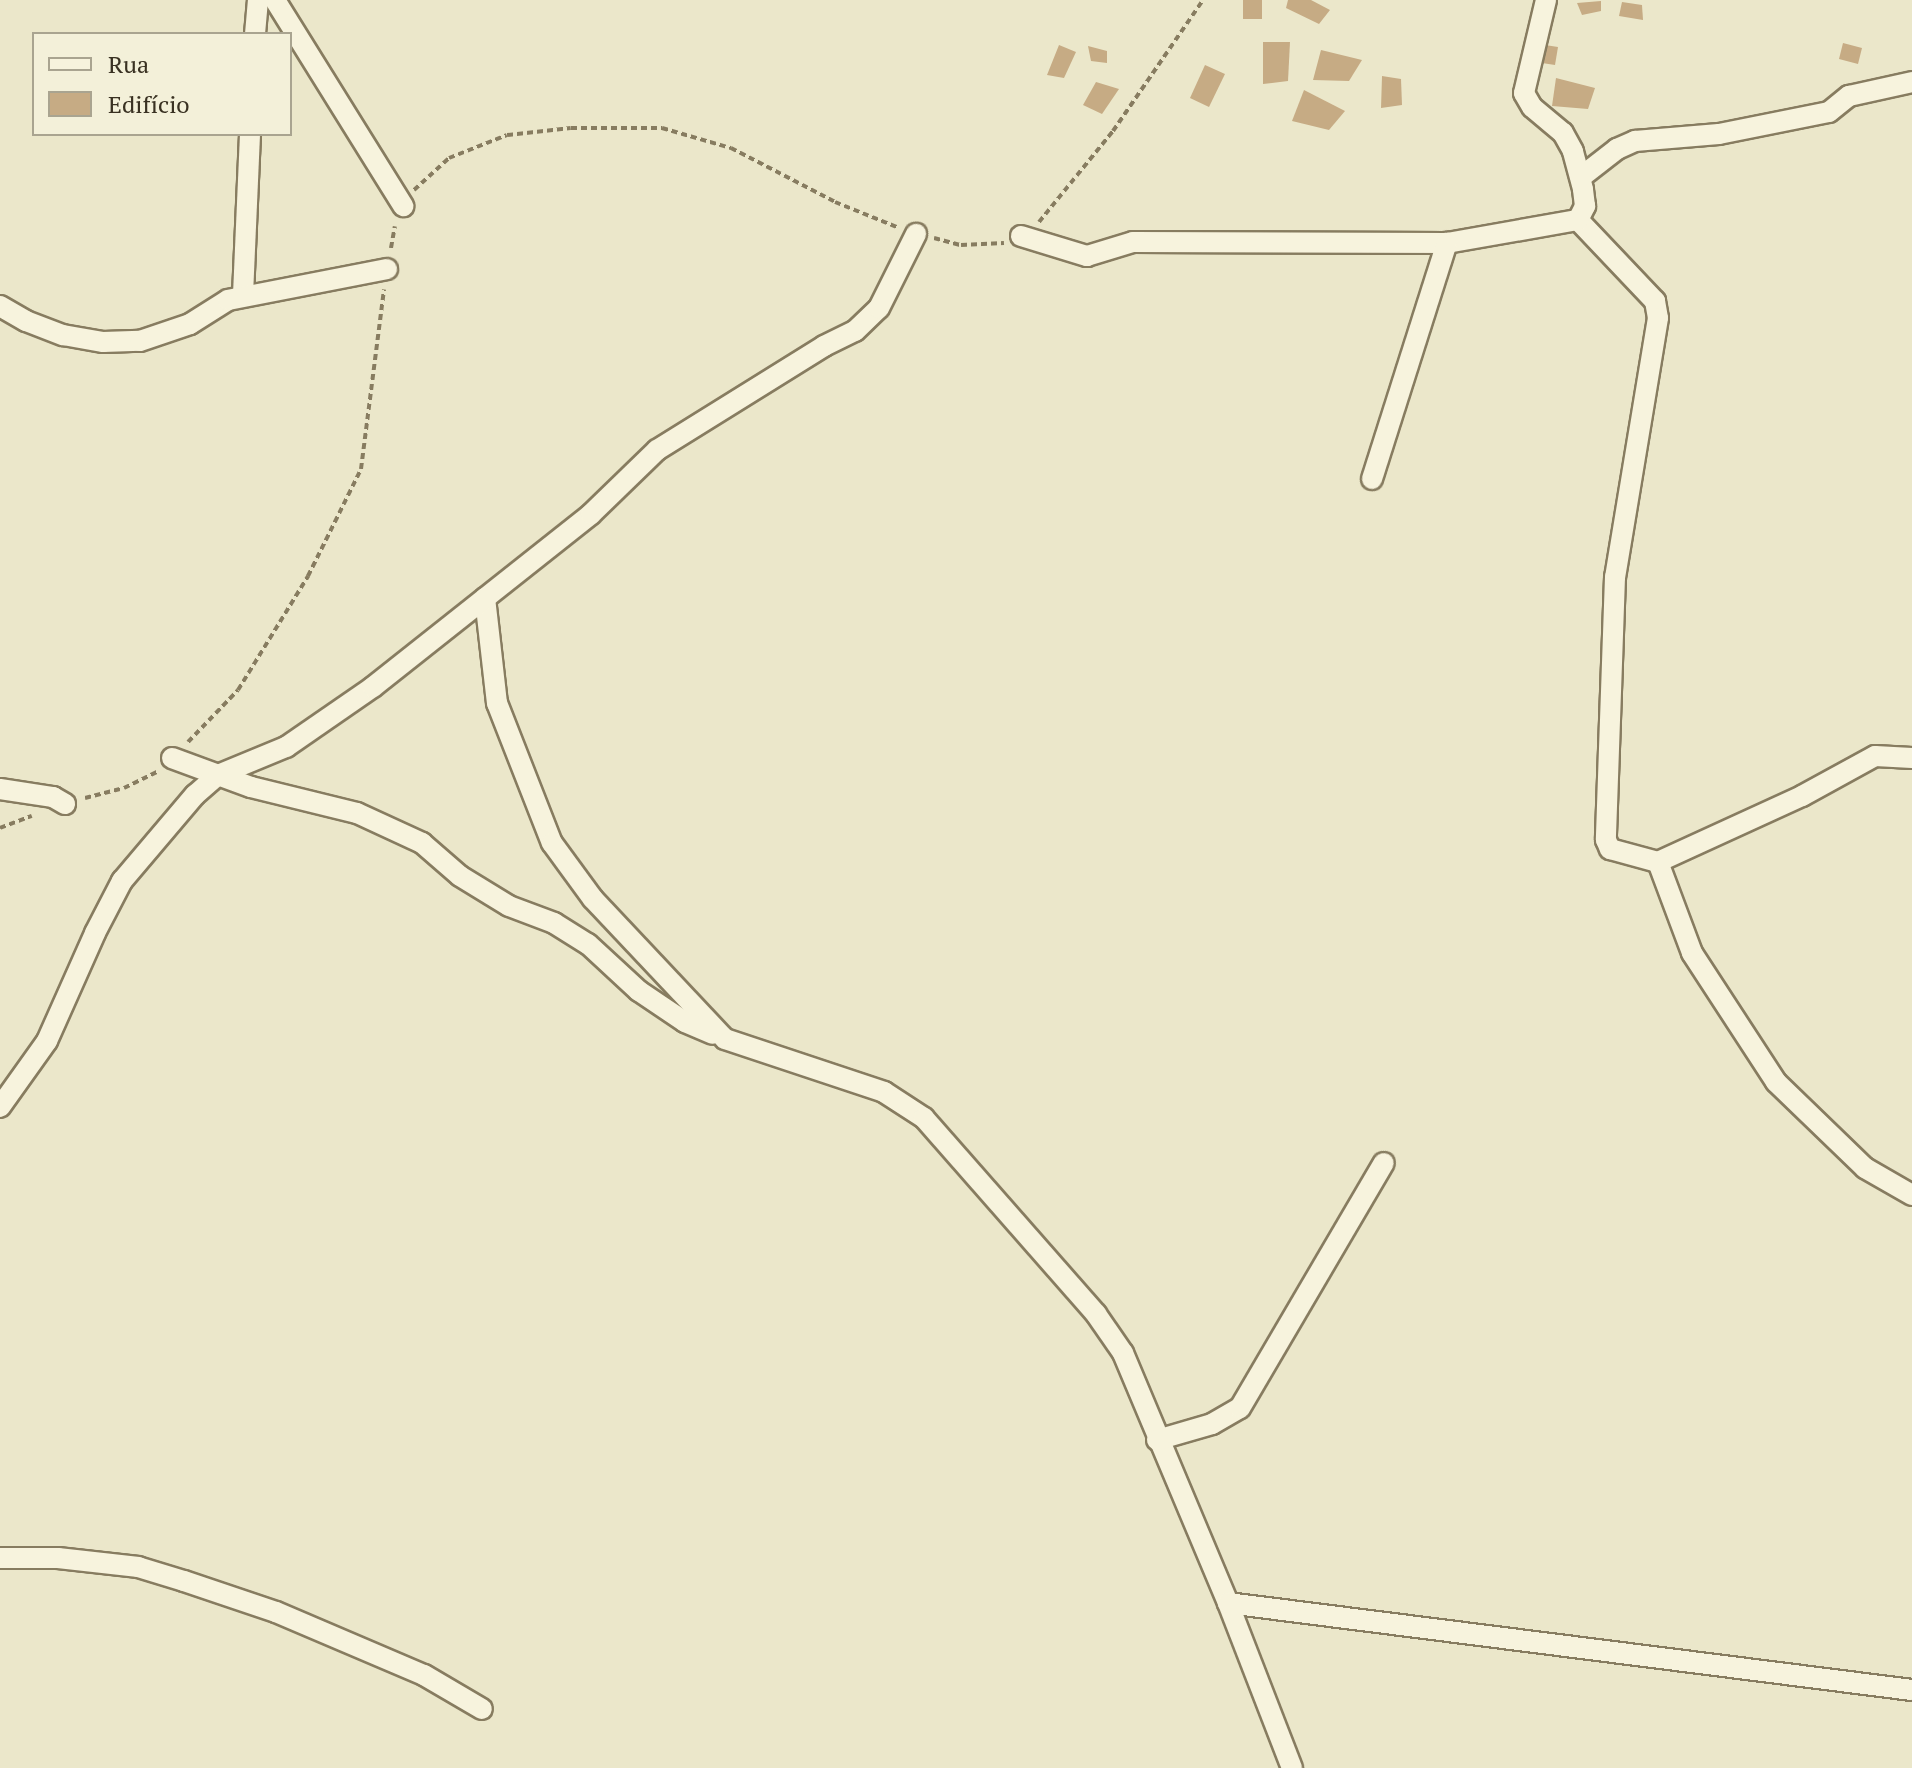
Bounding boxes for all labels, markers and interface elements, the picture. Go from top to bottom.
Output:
legend [32,32,292,136]
text: Rua [108,48,149,80]
text: Edifício [108,88,190,120]

